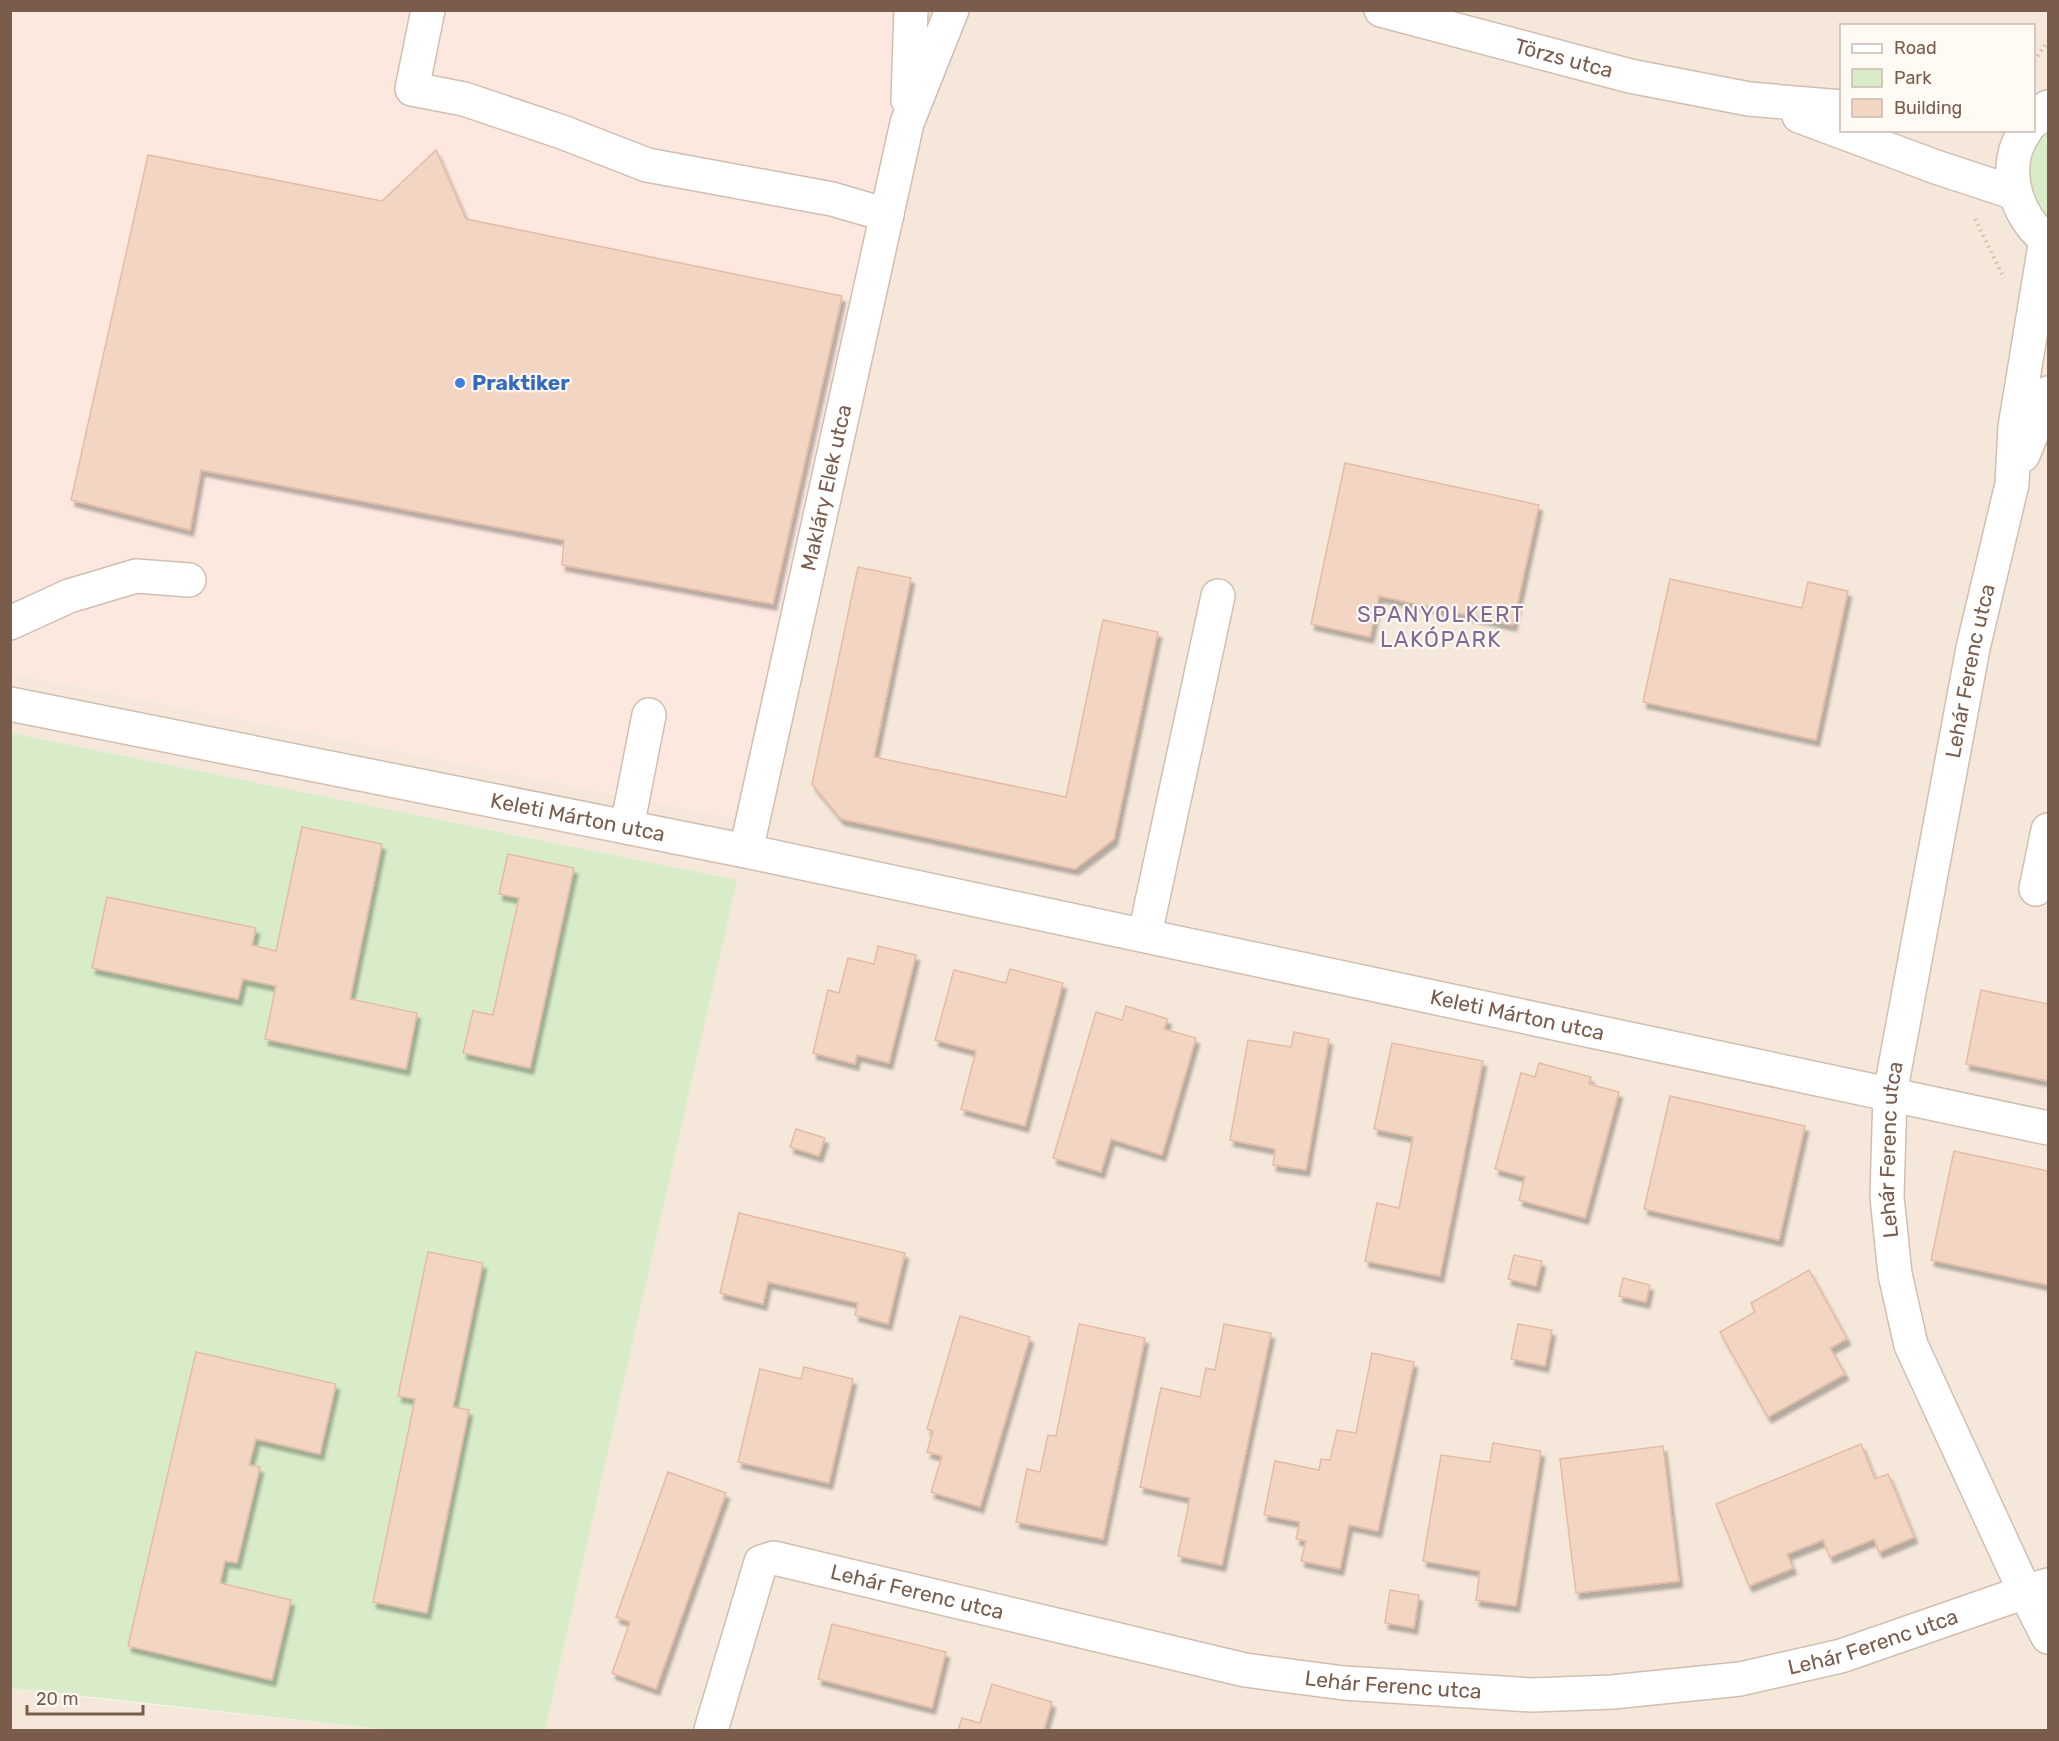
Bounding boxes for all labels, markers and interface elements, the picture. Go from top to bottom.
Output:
legend [1840,24,2035,132]
street label: Törzs utca [1512,33,1616,83]
text: Road [1894,37,1937,59]
text: Park [1894,67,1932,89]
text: Building [1894,97,1962,119]
place label: Praktiker [472,370,570,395]
marker: Praktiker [453,376,467,390]
street label: Makláry Elek utca [795,402,856,573]
street label: Lehár Ferenc utca [1940,581,2000,760]
district label: SPANYOLKERT LAKÓPARK [1357,601,1525,653]
street label: Keleti Márton utca [488,787,667,847]
street label: Keleti Márton utca [1428,984,1607,1045]
street label: Lehár Ferenc utca [1874,1059,1908,1239]
street label: Lehár Ferenc utca [828,1559,1006,1624]
street label: Lehár Ferenc utca [1785,1603,1961,1680]
street label: Lehár Ferenc utca [1303,1665,1482,1704]
scale bar [27,1678,142,1716]
text: 20 m [36,1688,78,1710]

